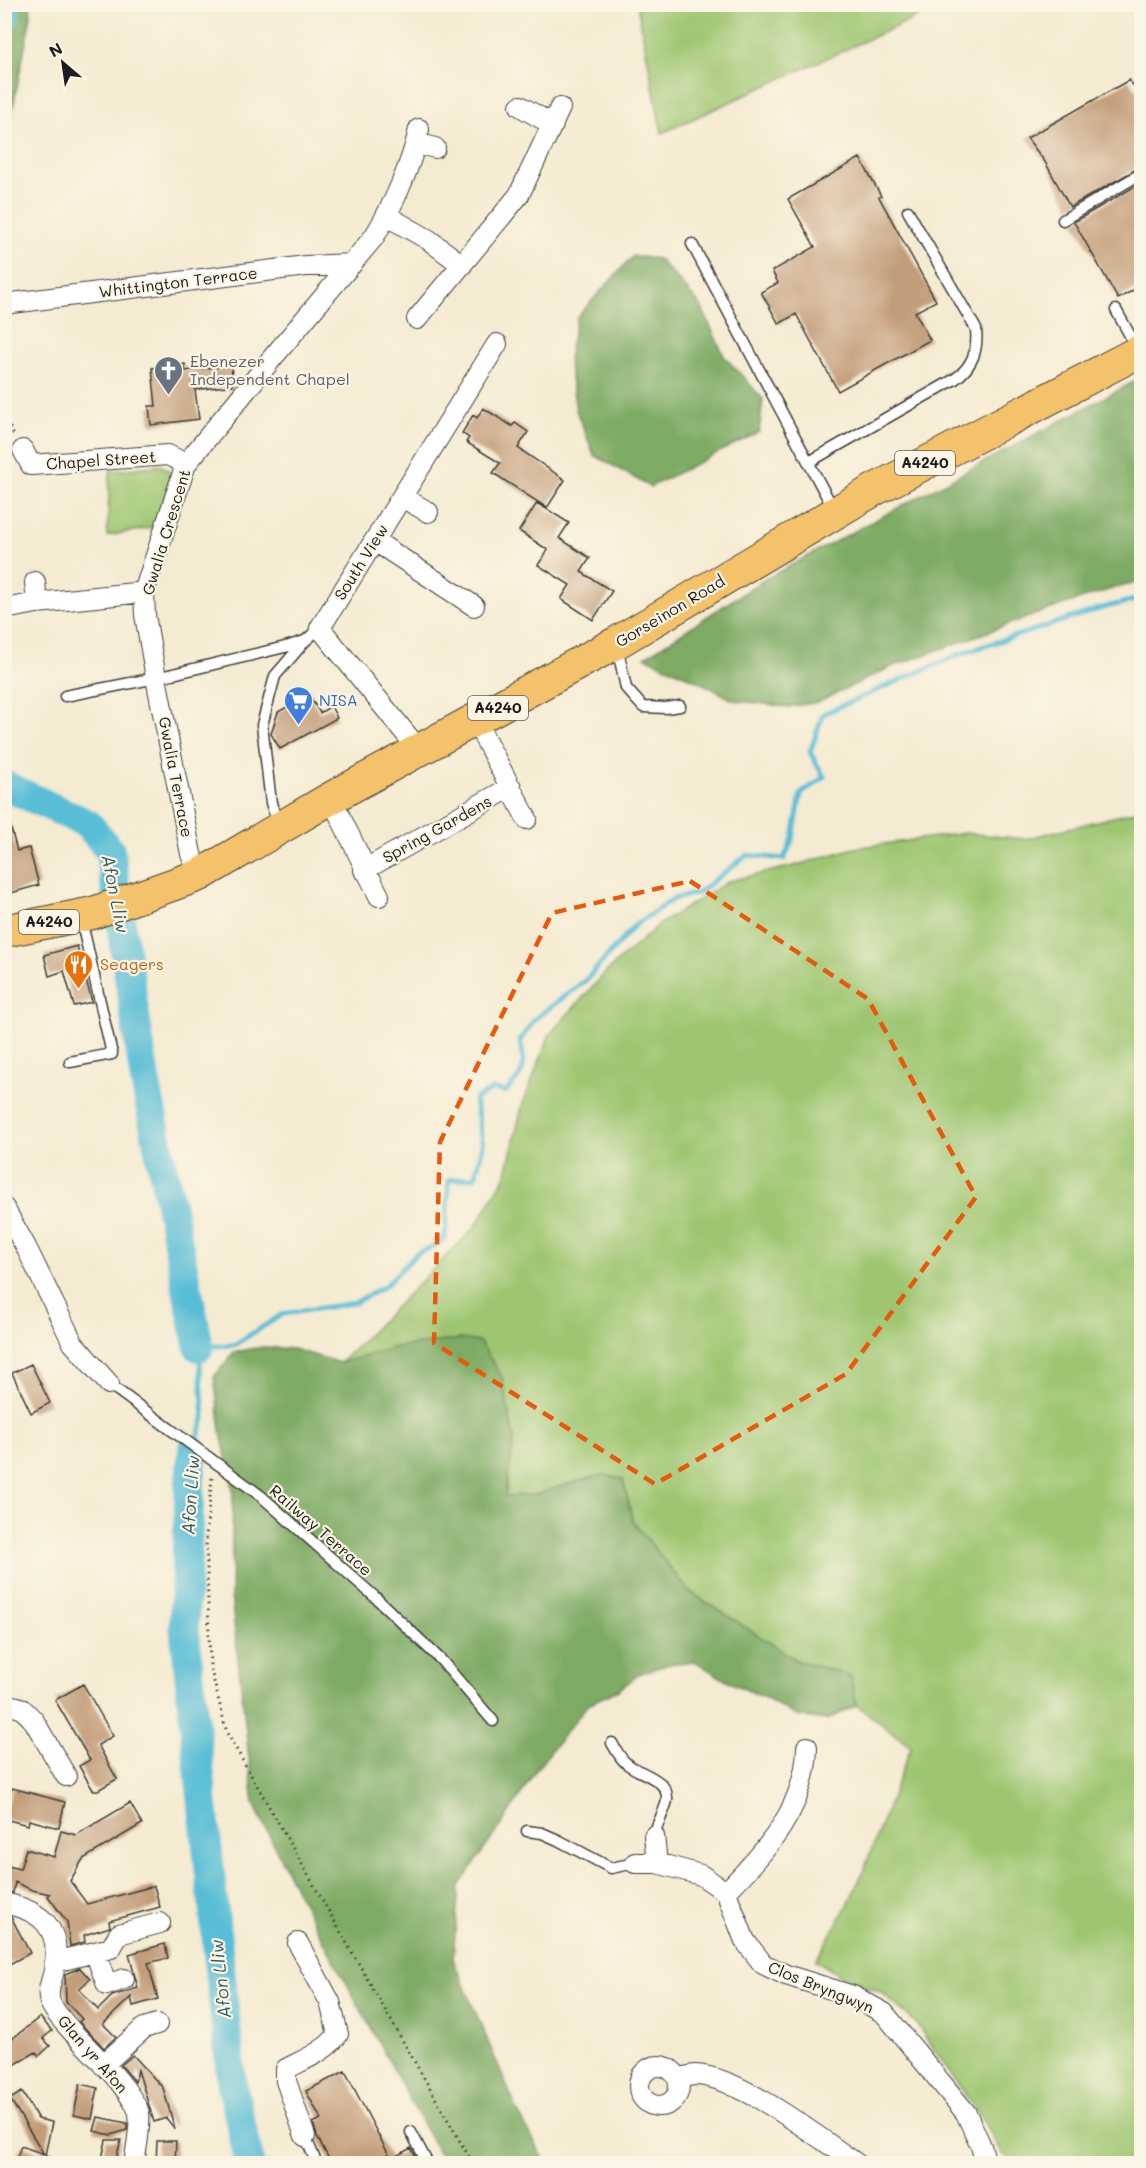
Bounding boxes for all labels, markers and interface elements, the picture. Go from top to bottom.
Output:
north arrow [33,33,93,93]
text: N [45,37,66,62]
street label: Whittington Terrace [97,261,259,302]
place label: Ebenezer Independent Chapel [190,350,350,389]
church icon: Ebenezer Independent Chapel [153,354,185,396]
street label: Chapel Street [45,445,157,474]
road number: A4240 [895,451,955,475]
street label: Gwalia Crescent [136,466,195,597]
street label: South View [329,520,392,604]
street label: Gorseinon Road [611,570,728,652]
supermarket icon: NISA [282,684,314,726]
place label: NISA [319,689,358,710]
road number: A4240 [468,696,528,720]
street label: Gwalia Terrace [155,715,198,839]
street label: Spring Gardens [378,790,495,867]
water label: Afon Lliw [97,853,135,935]
road number: A4240 [19,910,79,934]
restaurant icon: Seagers [63,948,95,990]
place label: Seagers [100,953,164,974]
water label: Afon Lliw [175,1454,205,1535]
street label: Railway Terrace [266,1479,377,1580]
water label: Afon Lliw [204,1938,236,2020]
street label: Clos Bryngwyn [765,1956,877,2017]
street label: Glan yr Afon [54,2010,133,2097]

